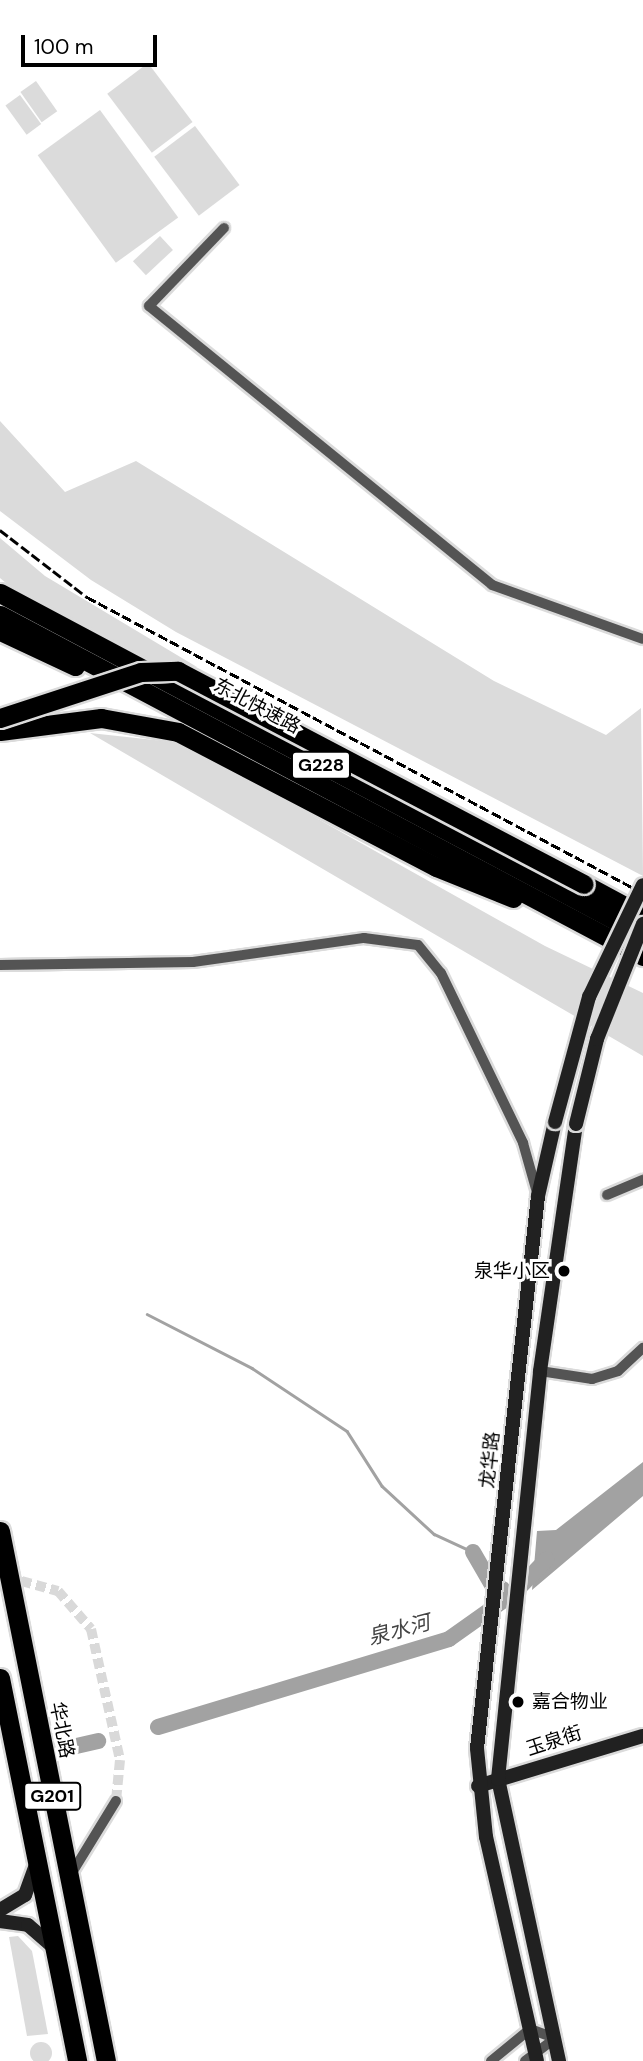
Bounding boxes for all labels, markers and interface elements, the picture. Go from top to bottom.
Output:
scale bar [24,21,161,65]
text: 100 m [34,33,94,61]
street label: 东北快速路 [210,674,304,738]
road number: G228 [290,750,352,780]
place label: 泉华小区 [474,1260,550,1282]
marker: 泉华小区 [556,1263,572,1279]
street label: 龙华路 [476,1430,504,1490]
water label: 泉水河 [365,1610,433,1650]
place label: 嘉合物业 [532,1691,608,1713]
marker: 嘉合物业 [510,1694,526,1710]
street label: 华北路 [45,1700,79,1760]
street label: 玉泉街 [523,1721,585,1761]
road number: G201 [22,1781,82,1810]

